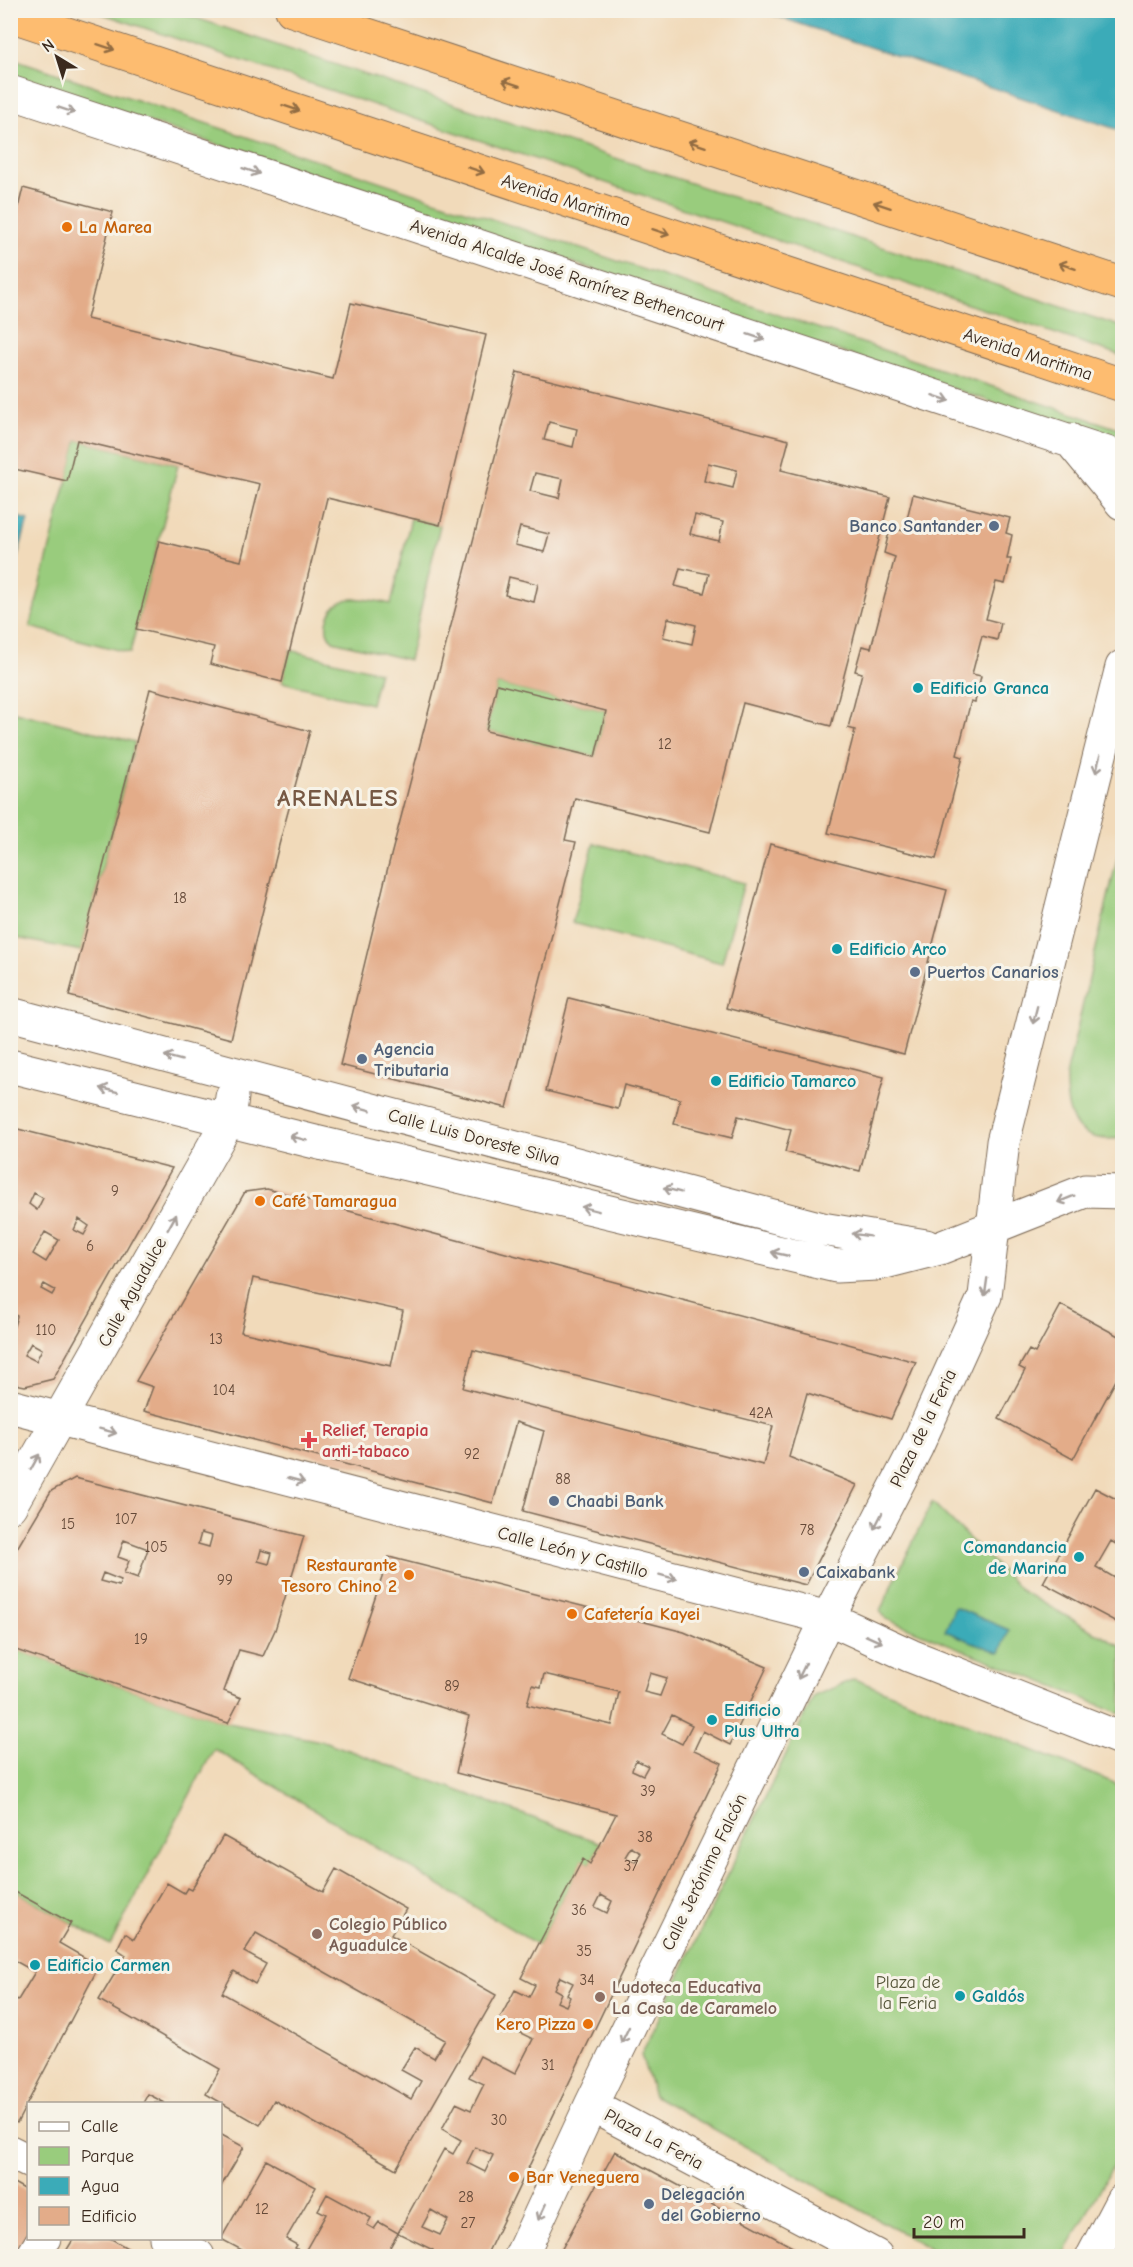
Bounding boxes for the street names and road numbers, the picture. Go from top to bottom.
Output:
street label: Avenida Maritima [499,170,633,231]
street label: Avenida Alcalde José Ramírez Bethencourt [407,215,727,336]
street label: Avenida Maritima [961,324,1095,385]
street label: Calle Luis Doreste Silva [386,1104,562,1171]
street label: Calle Aguadulce [94,1234,171,1351]
street label: Plaza de la Feria [886,1366,961,1491]
street label: Calle León y Castillo [495,1522,650,1583]
street label: Calle Jerónimo Falcón [657,1790,752,1954]
street label: Plaza La Feria [601,2105,707,2174]

